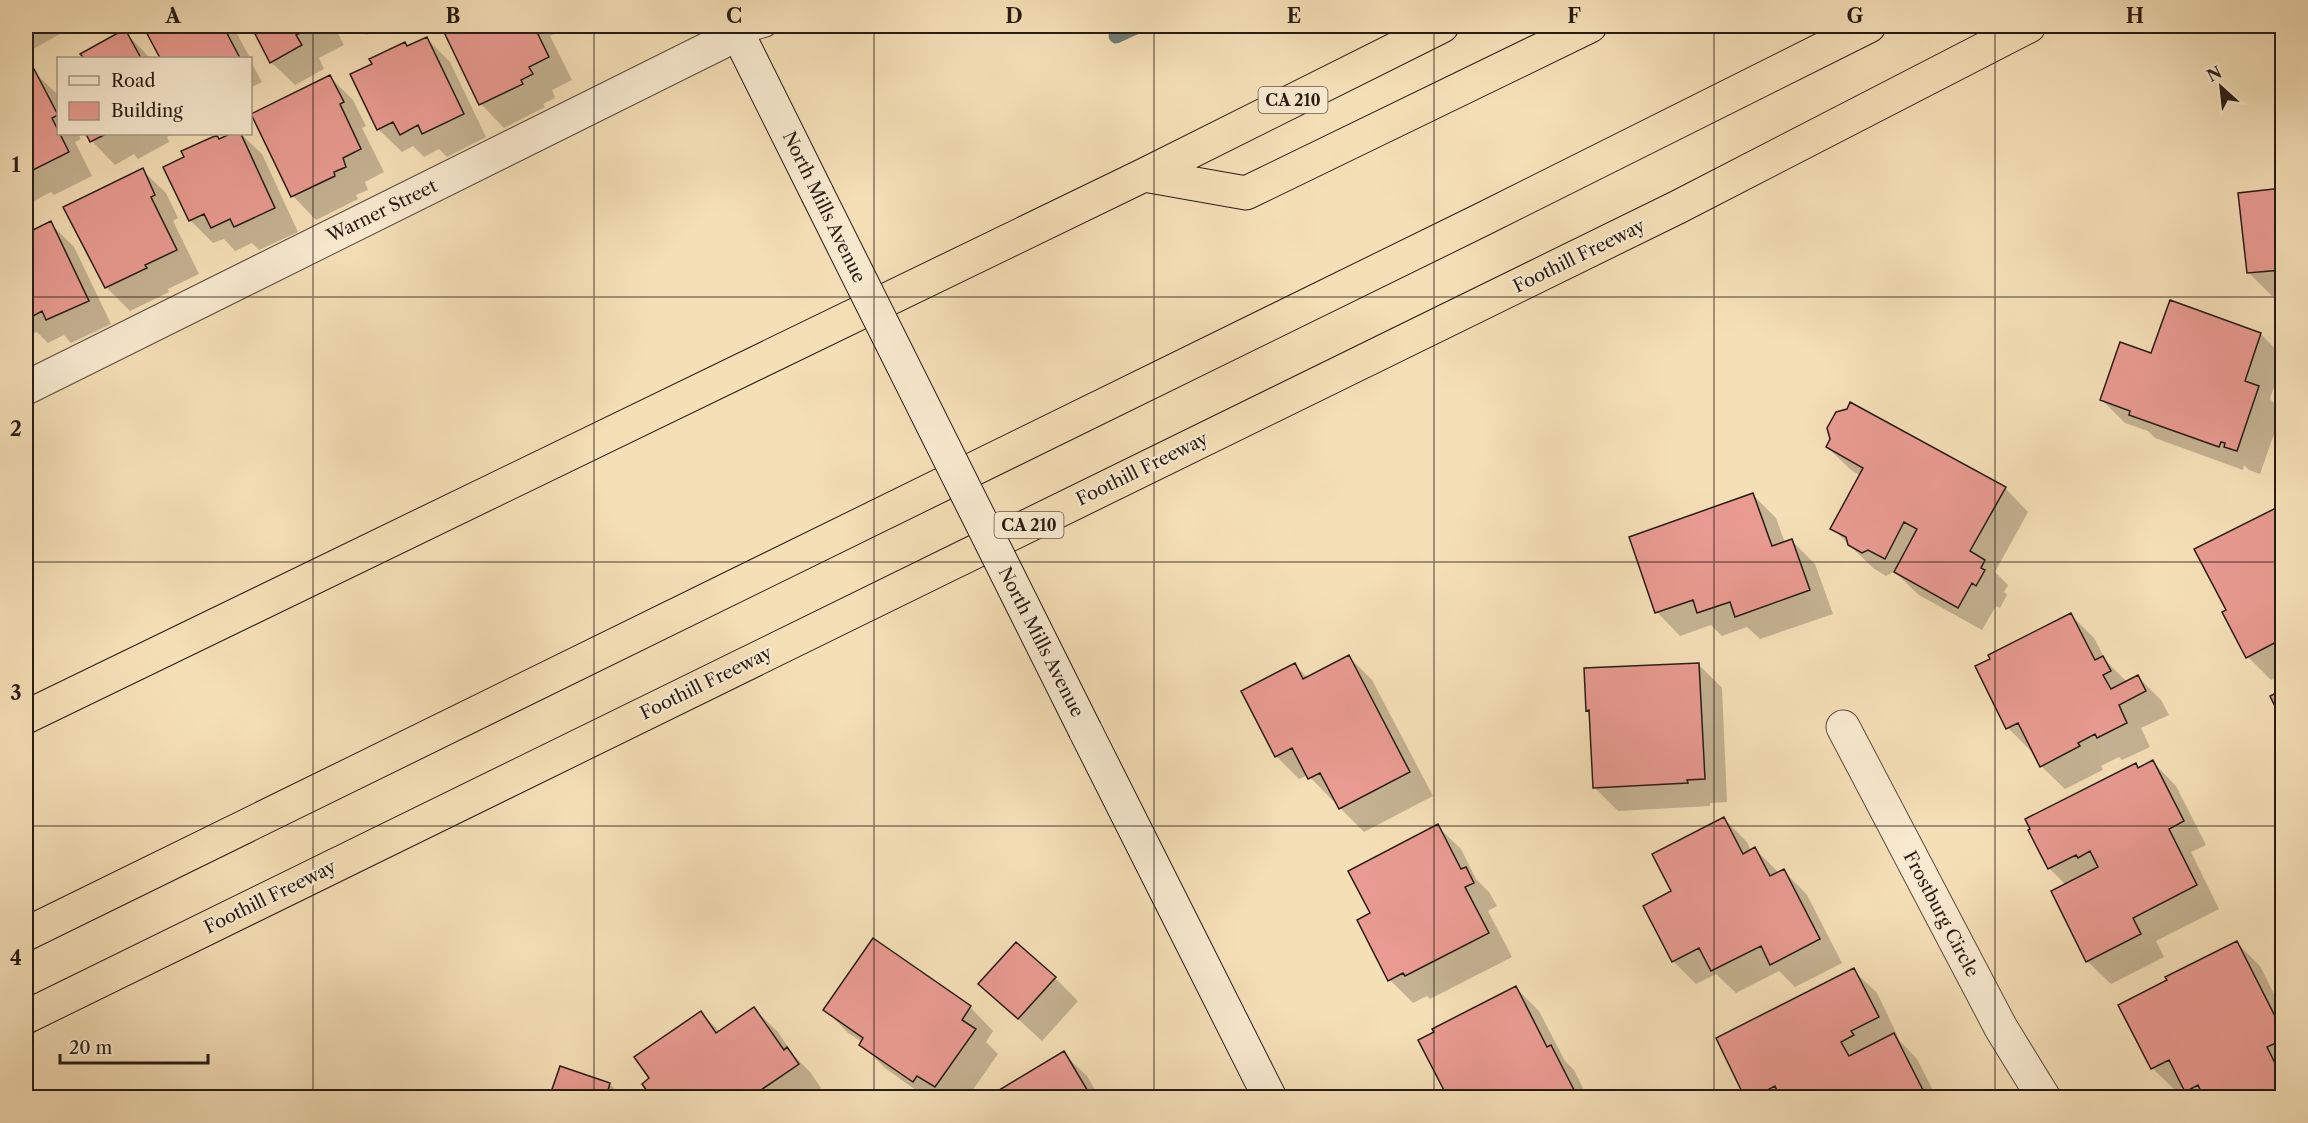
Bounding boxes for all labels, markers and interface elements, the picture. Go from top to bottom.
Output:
text: A [164,4,181,28]
text: B [446,4,461,28]
text: C [726,4,742,28]
text: D [1005,4,1023,28]
text: E [1287,4,1301,28]
text: F [1567,4,1581,28]
text: G [1847,4,1864,28]
text: H [2126,4,2144,28]
legend [57,57,252,135]
north arrow [2191,57,2251,117]
text: N [2203,62,2225,86]
text: Road [111,70,156,92]
road number: CA 210 [1258,87,1328,113]
text: Building [111,100,183,122]
street label: North Mills Avenue [778,128,870,286]
text: 1 [12,153,21,177]
street label: Warner Street [323,175,441,248]
street label: Foothill Freeway [1509,214,1649,297]
text: 2 [10,417,22,441]
street label: Foothill Freeway [1072,427,1212,510]
road number: CA 210 [994,512,1064,538]
street label: North Mills Avenue [994,563,1088,721]
street label: Foothill Freeway [636,641,776,724]
text: 3 [10,681,22,705]
street label: Frostburg Circle [1899,847,1983,981]
street label: Foothill Freeway [200,855,340,938]
text: 4 [10,946,22,970]
scale bar [60,1027,208,1065]
text: 20 m [69,1037,113,1059]

